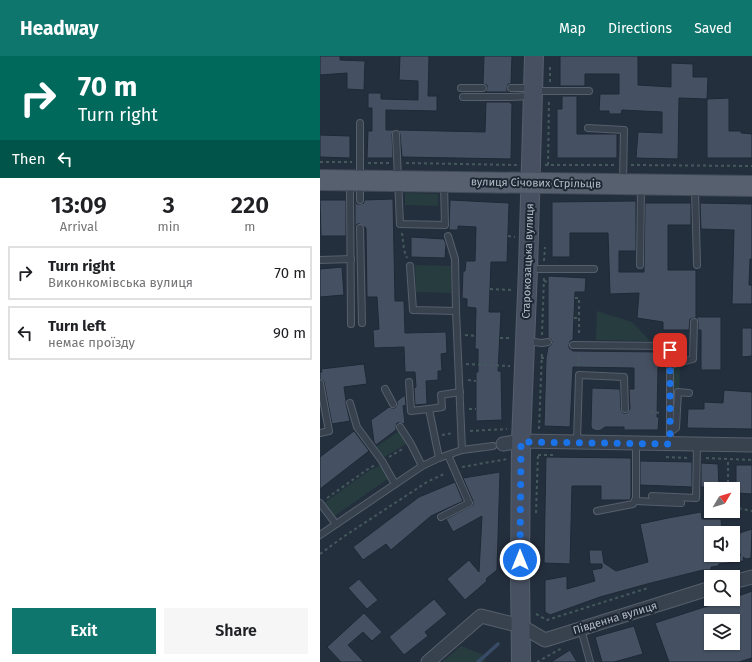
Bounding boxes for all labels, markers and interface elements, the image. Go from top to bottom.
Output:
text: Headway [20,17,99,40]
text: Map [559,20,586,37]
text: Directions [608,20,672,37]
text: Saved [694,20,732,37]
text: 70 m [78,70,137,103]
icon: right [12,72,64,124]
text: Turn right [78,104,158,126]
icon: left [54,148,76,170]
text: Then [12,150,46,168]
street label: вулиця Січових Стрільців [471,175,601,191]
text: 13:09 [51,191,107,219]
text: 3 [163,191,175,219]
text: 220 [231,191,269,219]
street label: Старокозацька вулиця [519,203,537,319]
text: Arrival [60,219,98,234]
text: min [158,219,180,234]
text: m [244,219,256,234]
text: Turn right [48,257,115,275]
icon: right [14,262,36,284]
text: 70 m [274,264,306,282]
text: Виконкомівська вулиця [48,275,193,290]
text: Turn left [48,317,106,335]
icon: left [14,322,36,344]
text: 90 m [273,324,306,342]
pin [653,333,687,367]
text: немає проїзду [48,335,135,350]
icon: arrive [659,339,681,361]
north arrow [704,482,740,518]
map controls [704,482,740,650]
button: sound [704,526,740,562]
position arrow [499,539,541,581]
button: search [704,570,740,606]
street label: Південна вулиця [571,599,659,637]
button: Exit [12,608,156,654]
button: Share [164,608,308,654]
button: layers [704,614,740,650]

